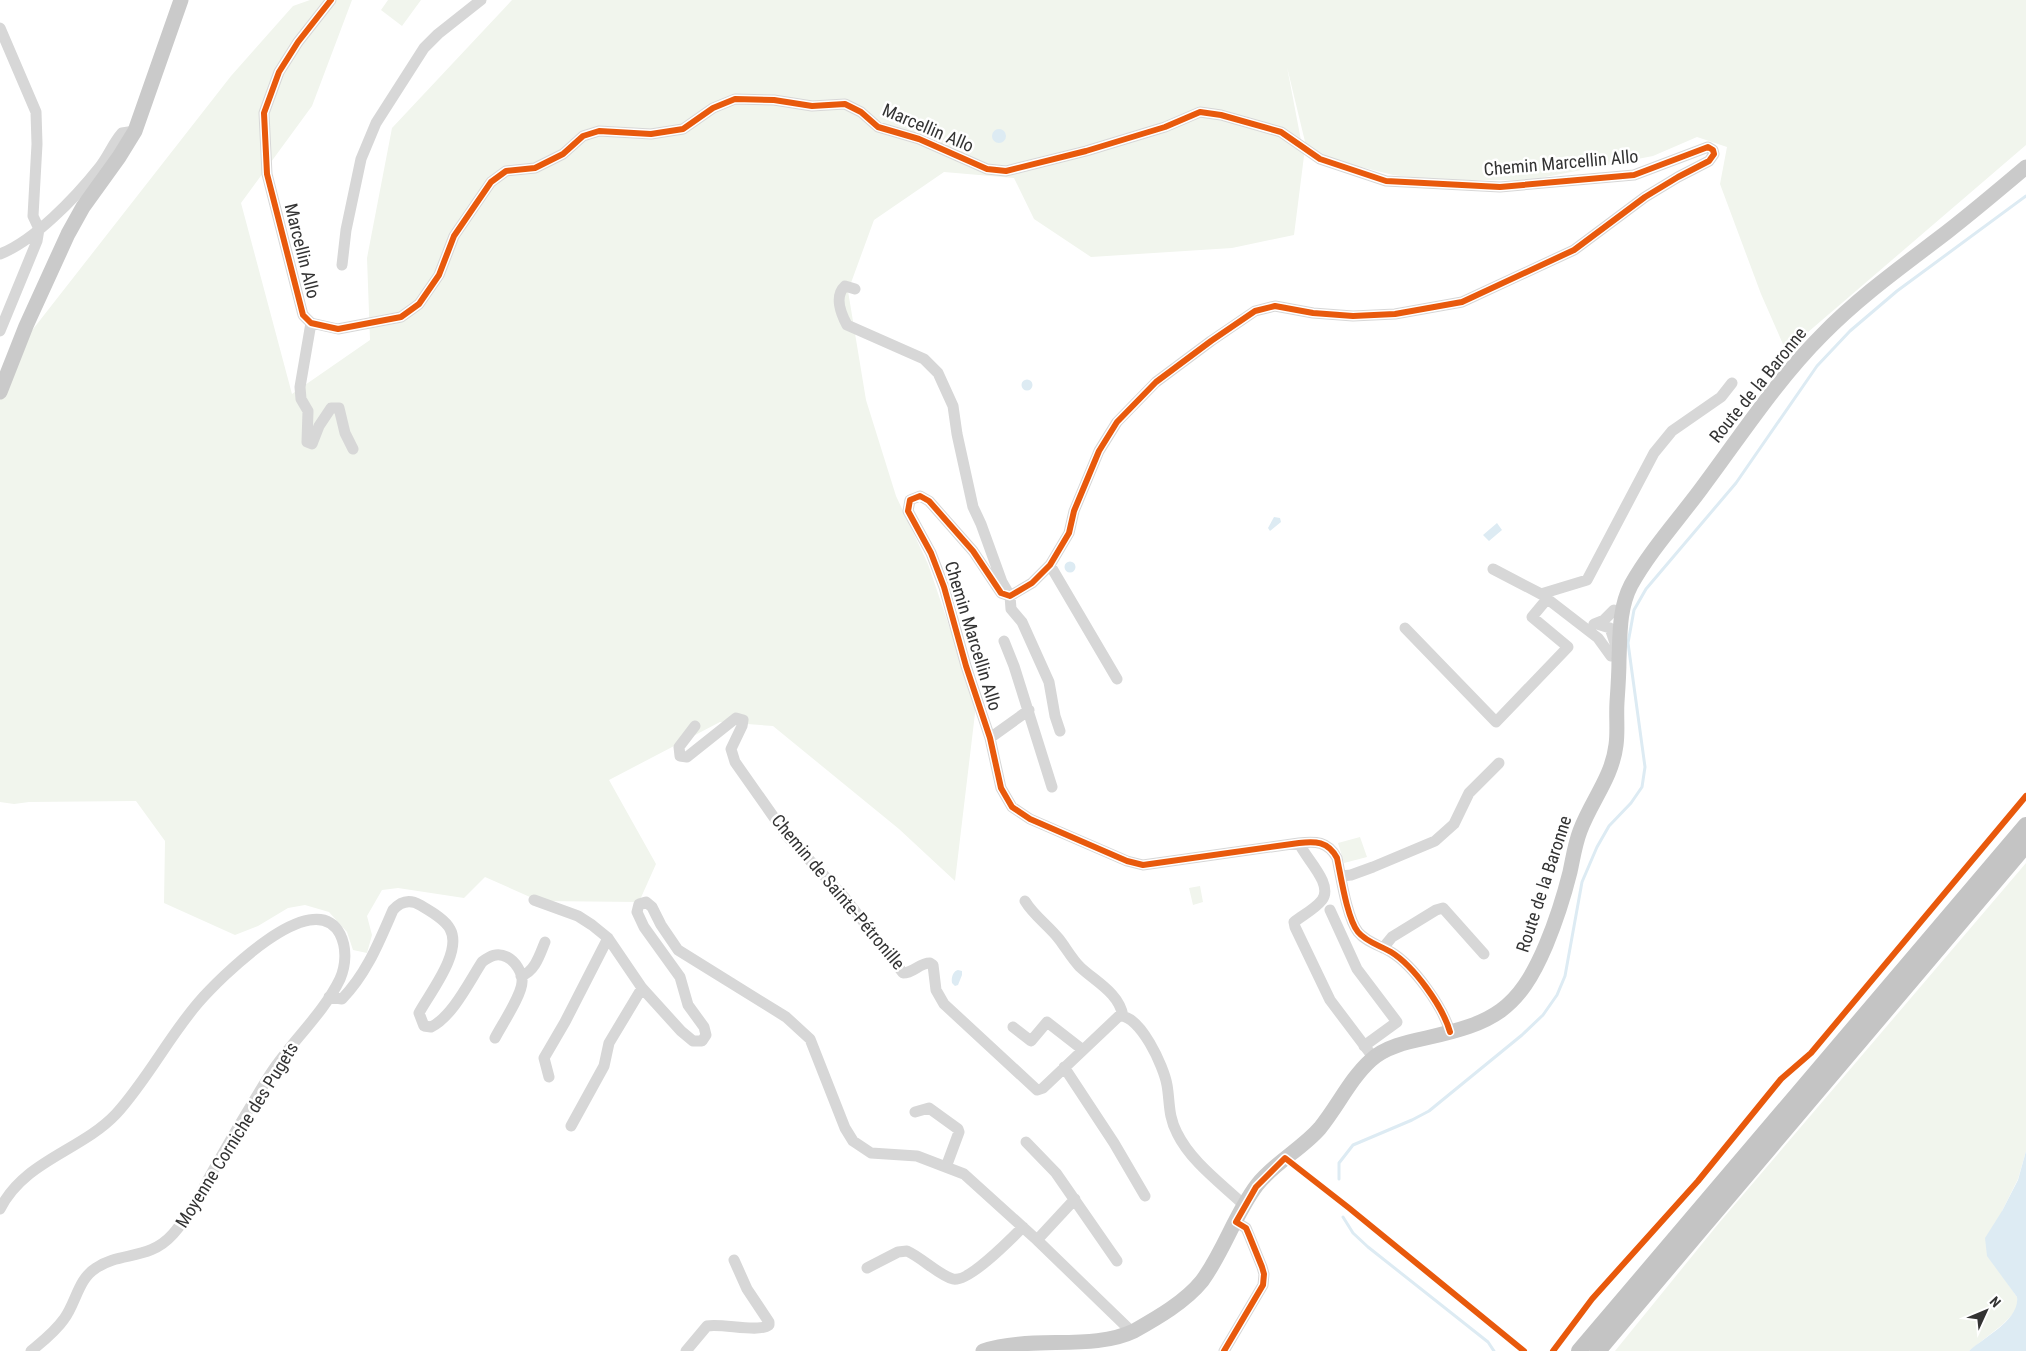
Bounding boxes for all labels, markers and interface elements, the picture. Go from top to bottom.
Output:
street label: Marcellin Allo [879,99,977,156]
street label: Chemin Marcellin Allo [1483,145,1639,180]
street label: Marcellin Allo [281,201,324,301]
street label: Route de la Baronne [1705,323,1811,447]
street label: Chemin Marcellin Allo [941,559,1006,713]
street label: Chemin de Sainte-Pétronille [767,810,909,973]
street label: Route de la Baronne [1512,813,1575,955]
street label: Moyenne Corniche des Pugets [171,1038,302,1231]
north arrow [1961,1286,2011,1336]
text: N [1987,1293,2004,1311]

